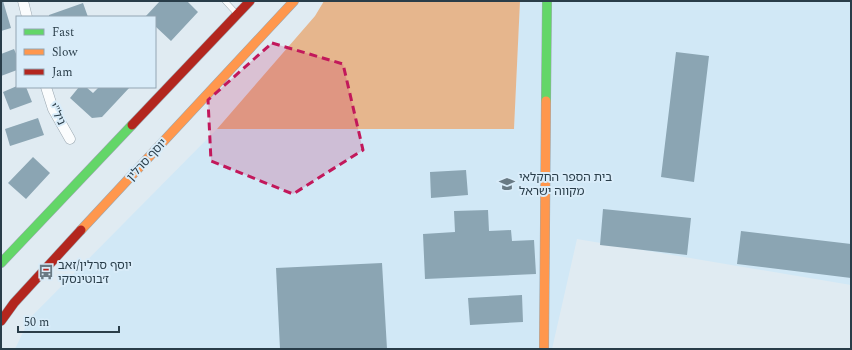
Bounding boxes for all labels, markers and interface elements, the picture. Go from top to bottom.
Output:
legend [16,16,156,88]
text: Fast [52,23,74,42]
text: Slow [52,43,78,62]
text: Jam [52,63,73,82]
street label: ניל"י [43,99,71,129]
street label: יוסף סרלין [122,134,172,186]
place label: בית הספר החקלאי מקווה ישראל [519,168,612,201]
school or university icon: בית הספר החקלאי מקווה ישראל [498,175,516,193]
place label: יוסף סרלין/זאב ז׳בוטינסקי [58,256,132,289]
bus stop icon: יוסף סרלין/זאב ז׳בוטינסקי [37,263,55,281]
scale bar [18,308,119,334]
text: 50 m [24,313,49,332]

